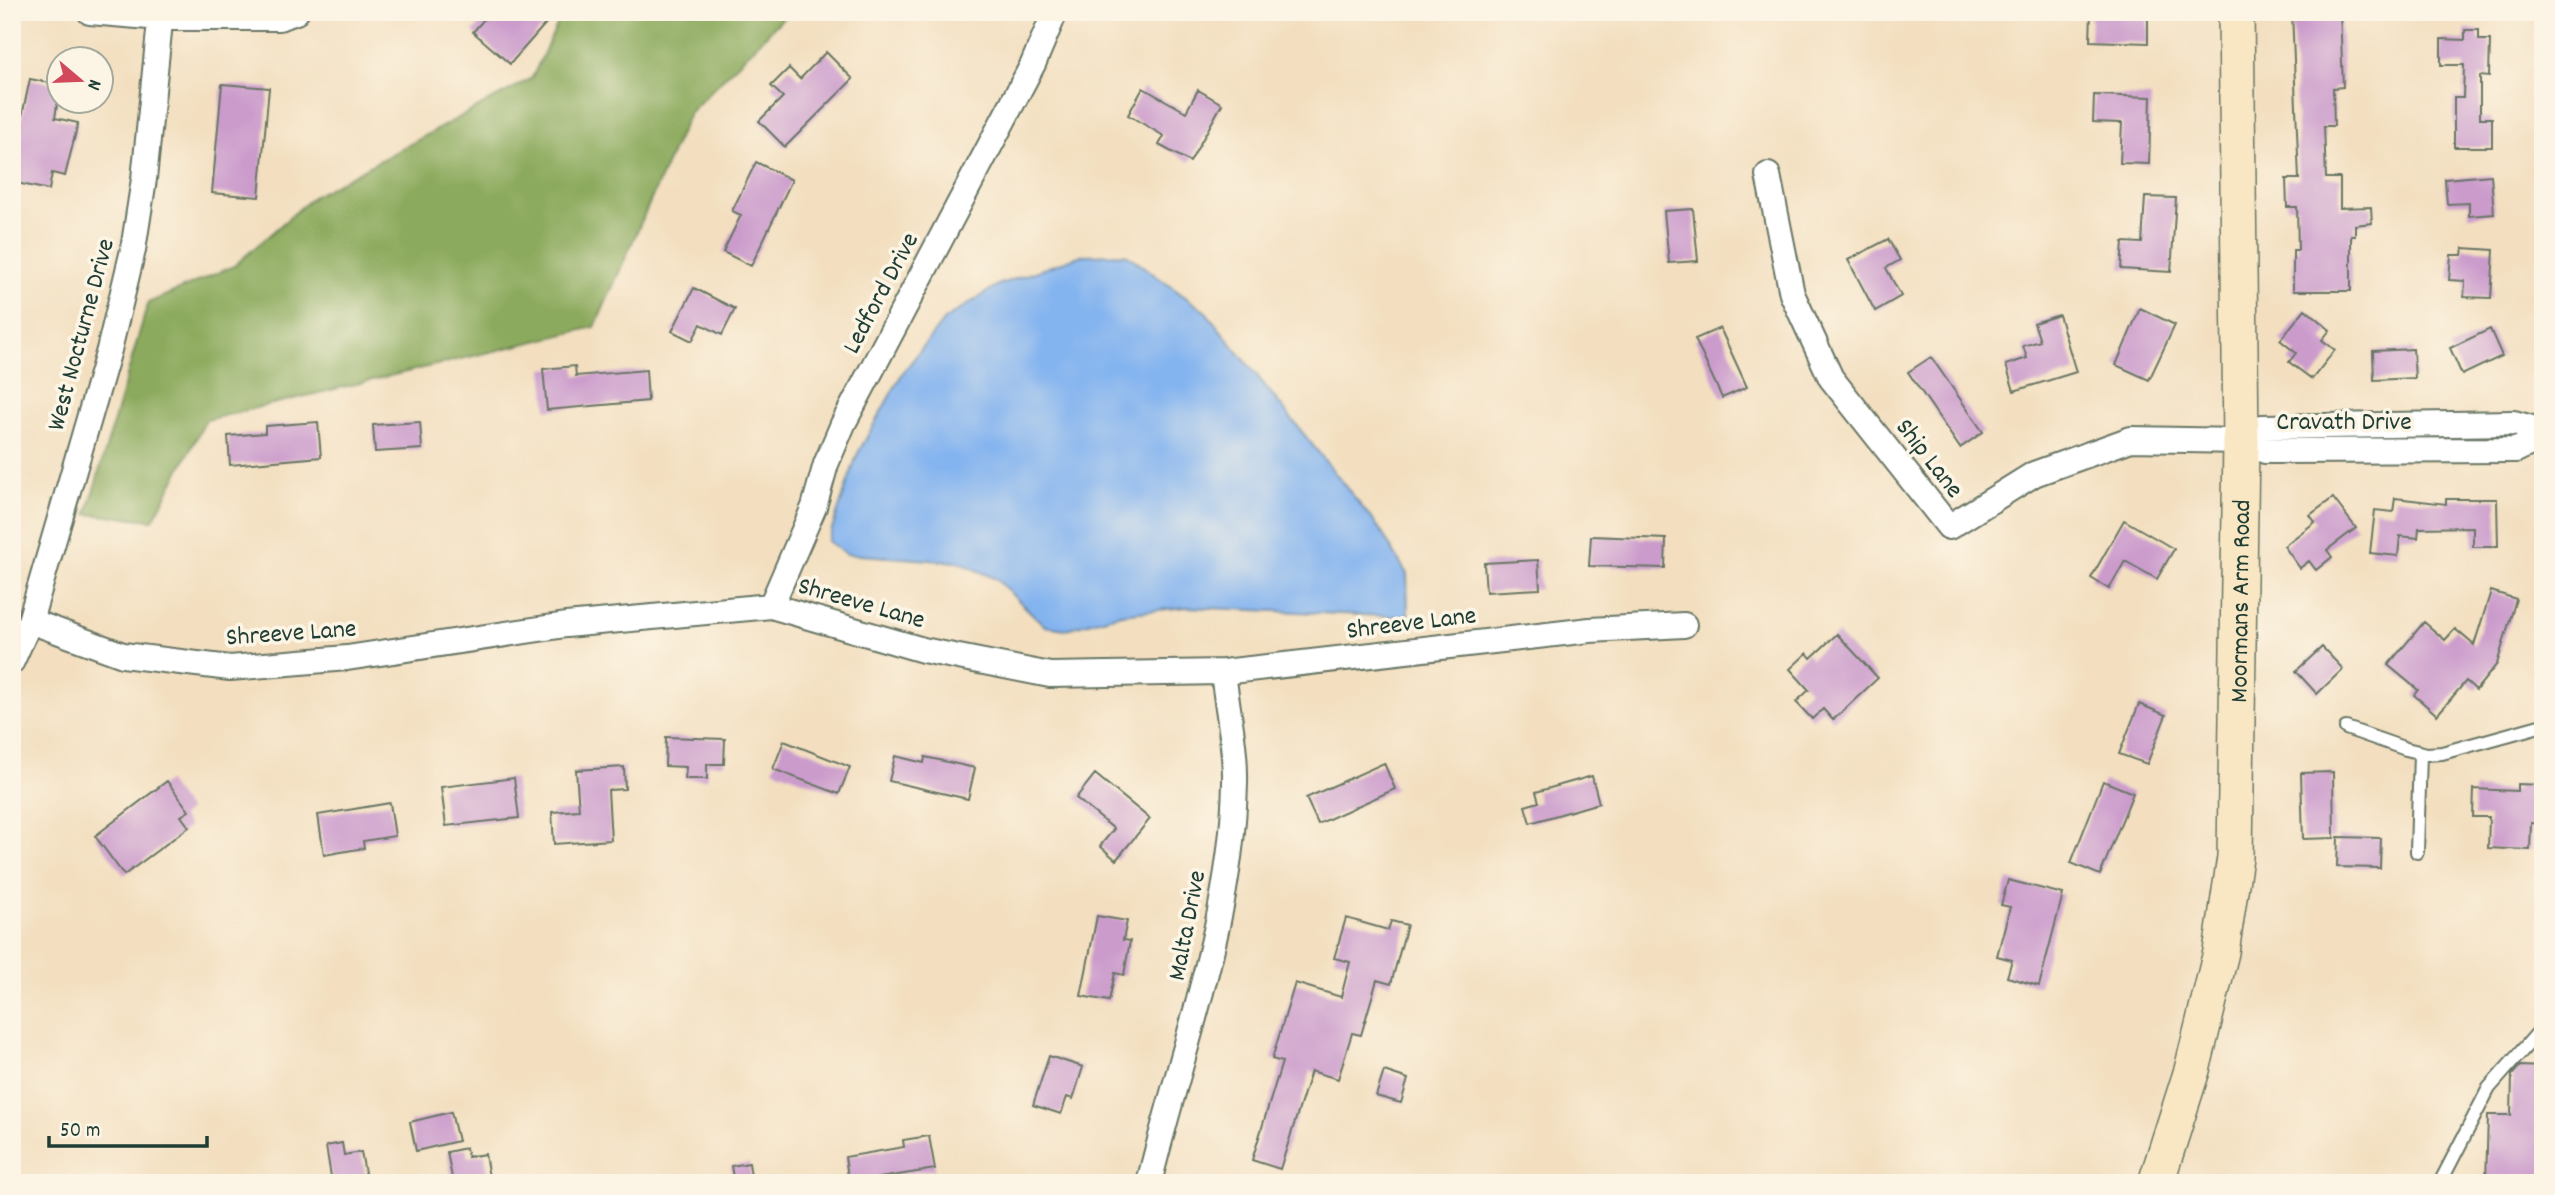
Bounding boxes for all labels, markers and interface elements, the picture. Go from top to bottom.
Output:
north arrow [46,46,116,116]
text: N [78,76,107,93]
street label: Ledford Drive [835,226,930,361]
street label: West Nocturne Drive [39,235,126,435]
street label: Cravath Drive [2276,405,2412,442]
street label: Ship Lane [1885,411,1971,507]
street label: Moormans Arm Road [2222,499,2262,703]
street label: Shreeve Lane [793,569,929,640]
street label: Shreeve Lane [1344,598,1478,651]
street label: Shreeve Lane [225,611,358,657]
street label: Malta Drive [1160,867,1217,984]
scale bar [49,1104,206,1148]
text: 50 m [60,1117,100,1147]

